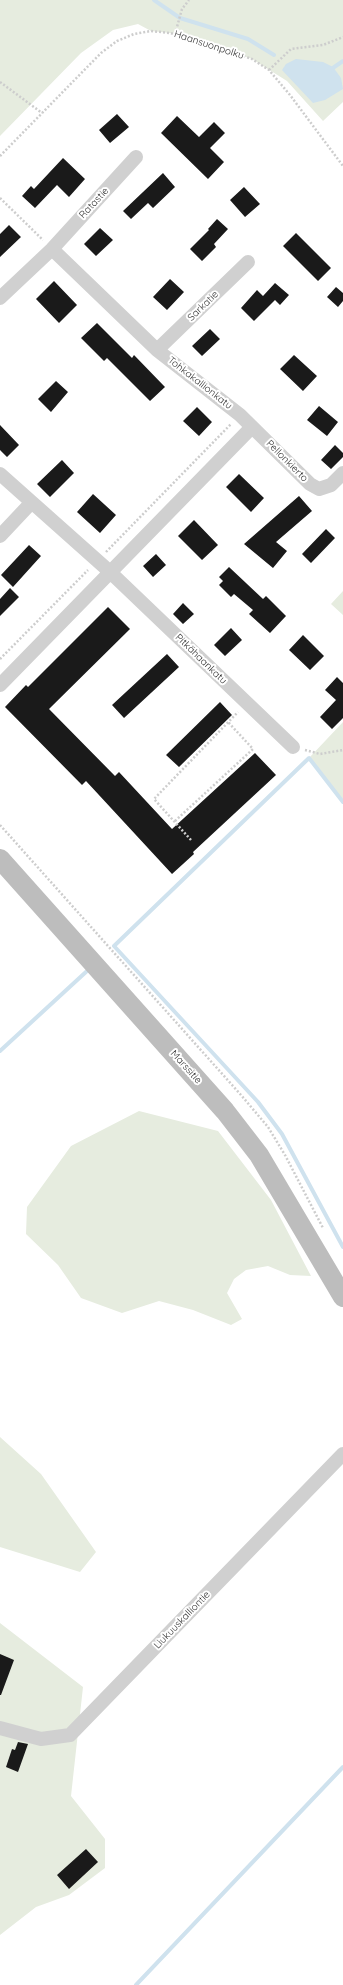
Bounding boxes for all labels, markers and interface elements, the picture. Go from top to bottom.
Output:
street label: Haansuonpolku [173,28,245,62]
street label: Ratastie [77,185,111,221]
street label: Sarkatie [185,288,221,324]
street label: Tohkakallionkatu [165,354,235,412]
street label: Pellonkierto [264,438,310,484]
street label: Pitkähaankatu [173,631,229,687]
street label: Marssitie [168,1048,204,1086]
street label: Liukuuskalliontie [151,1589,213,1651]

